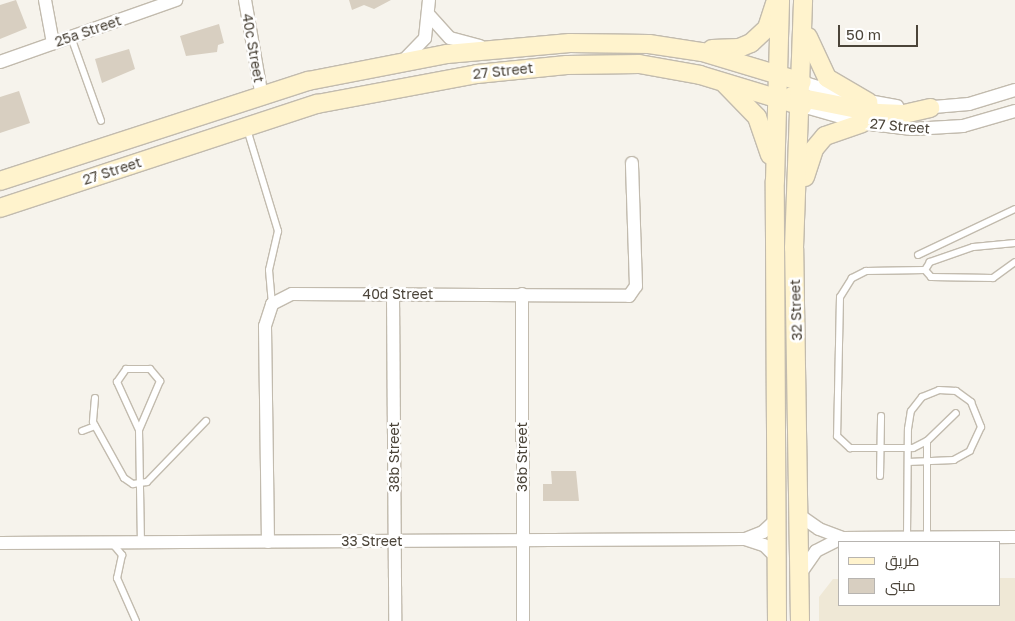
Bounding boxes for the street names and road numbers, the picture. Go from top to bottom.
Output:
street label: 25a Street [53,12,123,50]
street label: 40c Street [239,12,267,84]
street label: 27 Street [472,59,534,83]
street label: 27 Street [869,115,931,137]
street label: 27 Street [81,154,143,188]
street label: 32 Street [787,279,805,341]
street label: 40d Street [363,286,433,302]
street label: 38b Street [386,422,402,492]
street label: 36b Street [514,422,530,492]
street label: 33 Street [341,533,403,549]

